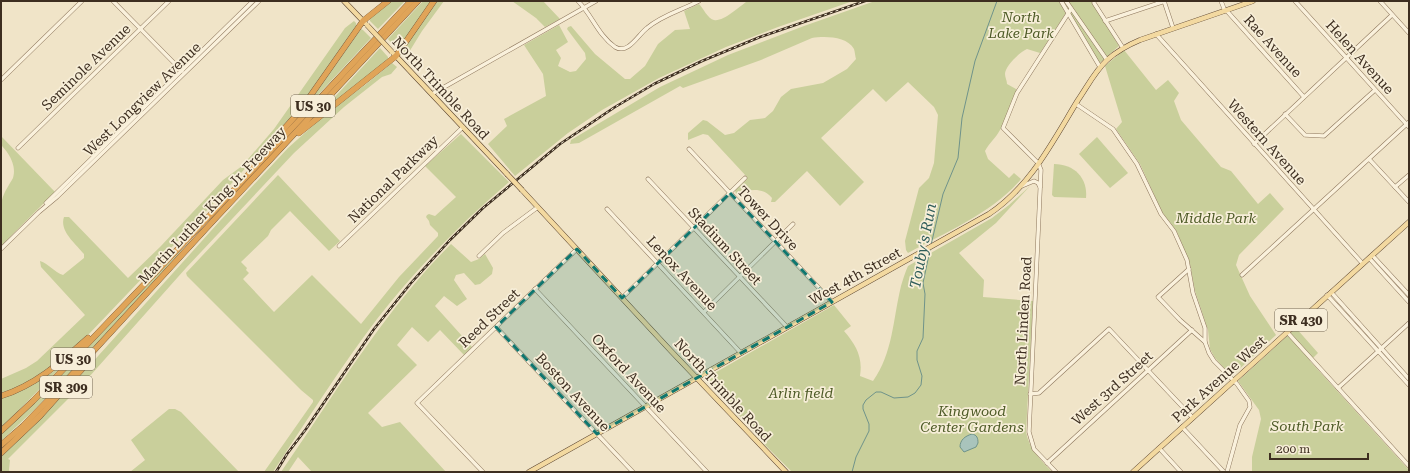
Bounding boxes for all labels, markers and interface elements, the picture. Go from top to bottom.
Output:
park label: North Lake Park [987,9,1054,41]
street label: Rae Avenue [1241,11,1305,81]
street label: Helen Avenue [1323,17,1398,97]
street label: Seminole Avenue [38,20,134,113]
street label: North Trimble Road [389,33,493,143]
street label: West Longview Avenue [80,39,204,159]
road number: US 30 [291,95,335,117]
street label: Western Avenue [1225,96,1310,188]
street label: Martin Luther King Jr. Freeway [135,123,290,287]
street label: National Parkway [345,131,442,226]
street label: Tower Drive [734,183,802,254]
water label: Touby's Run [906,202,940,290]
street label: Stadium Street [685,204,765,288]
park label: Middle Park [1175,210,1257,226]
street label: Lenox Avenue [644,233,721,314]
street label: West 4th Street [806,244,904,308]
street label: North Linden Road [1012,256,1034,386]
street label: Reed Street [455,285,523,351]
road number: SR 430 [1275,309,1327,331]
street label: Oxford Avenue [589,330,670,416]
street label: Park Avenue West [1169,332,1269,426]
street label: North Trimble Road [671,335,775,445]
road number: US 30 [51,348,95,370]
street label: West 3rd Street [1068,348,1156,428]
street label: Boston Avenue [533,350,614,435]
road number: SR 309 [40,376,92,398]
park label: Arlin field [768,385,833,401]
park label: Kingwood Center Gardens [920,403,1024,435]
park label: South Park [1270,418,1344,434]
scale bar [1270,435,1368,461]
text: 200 m [1276,442,1310,456]

